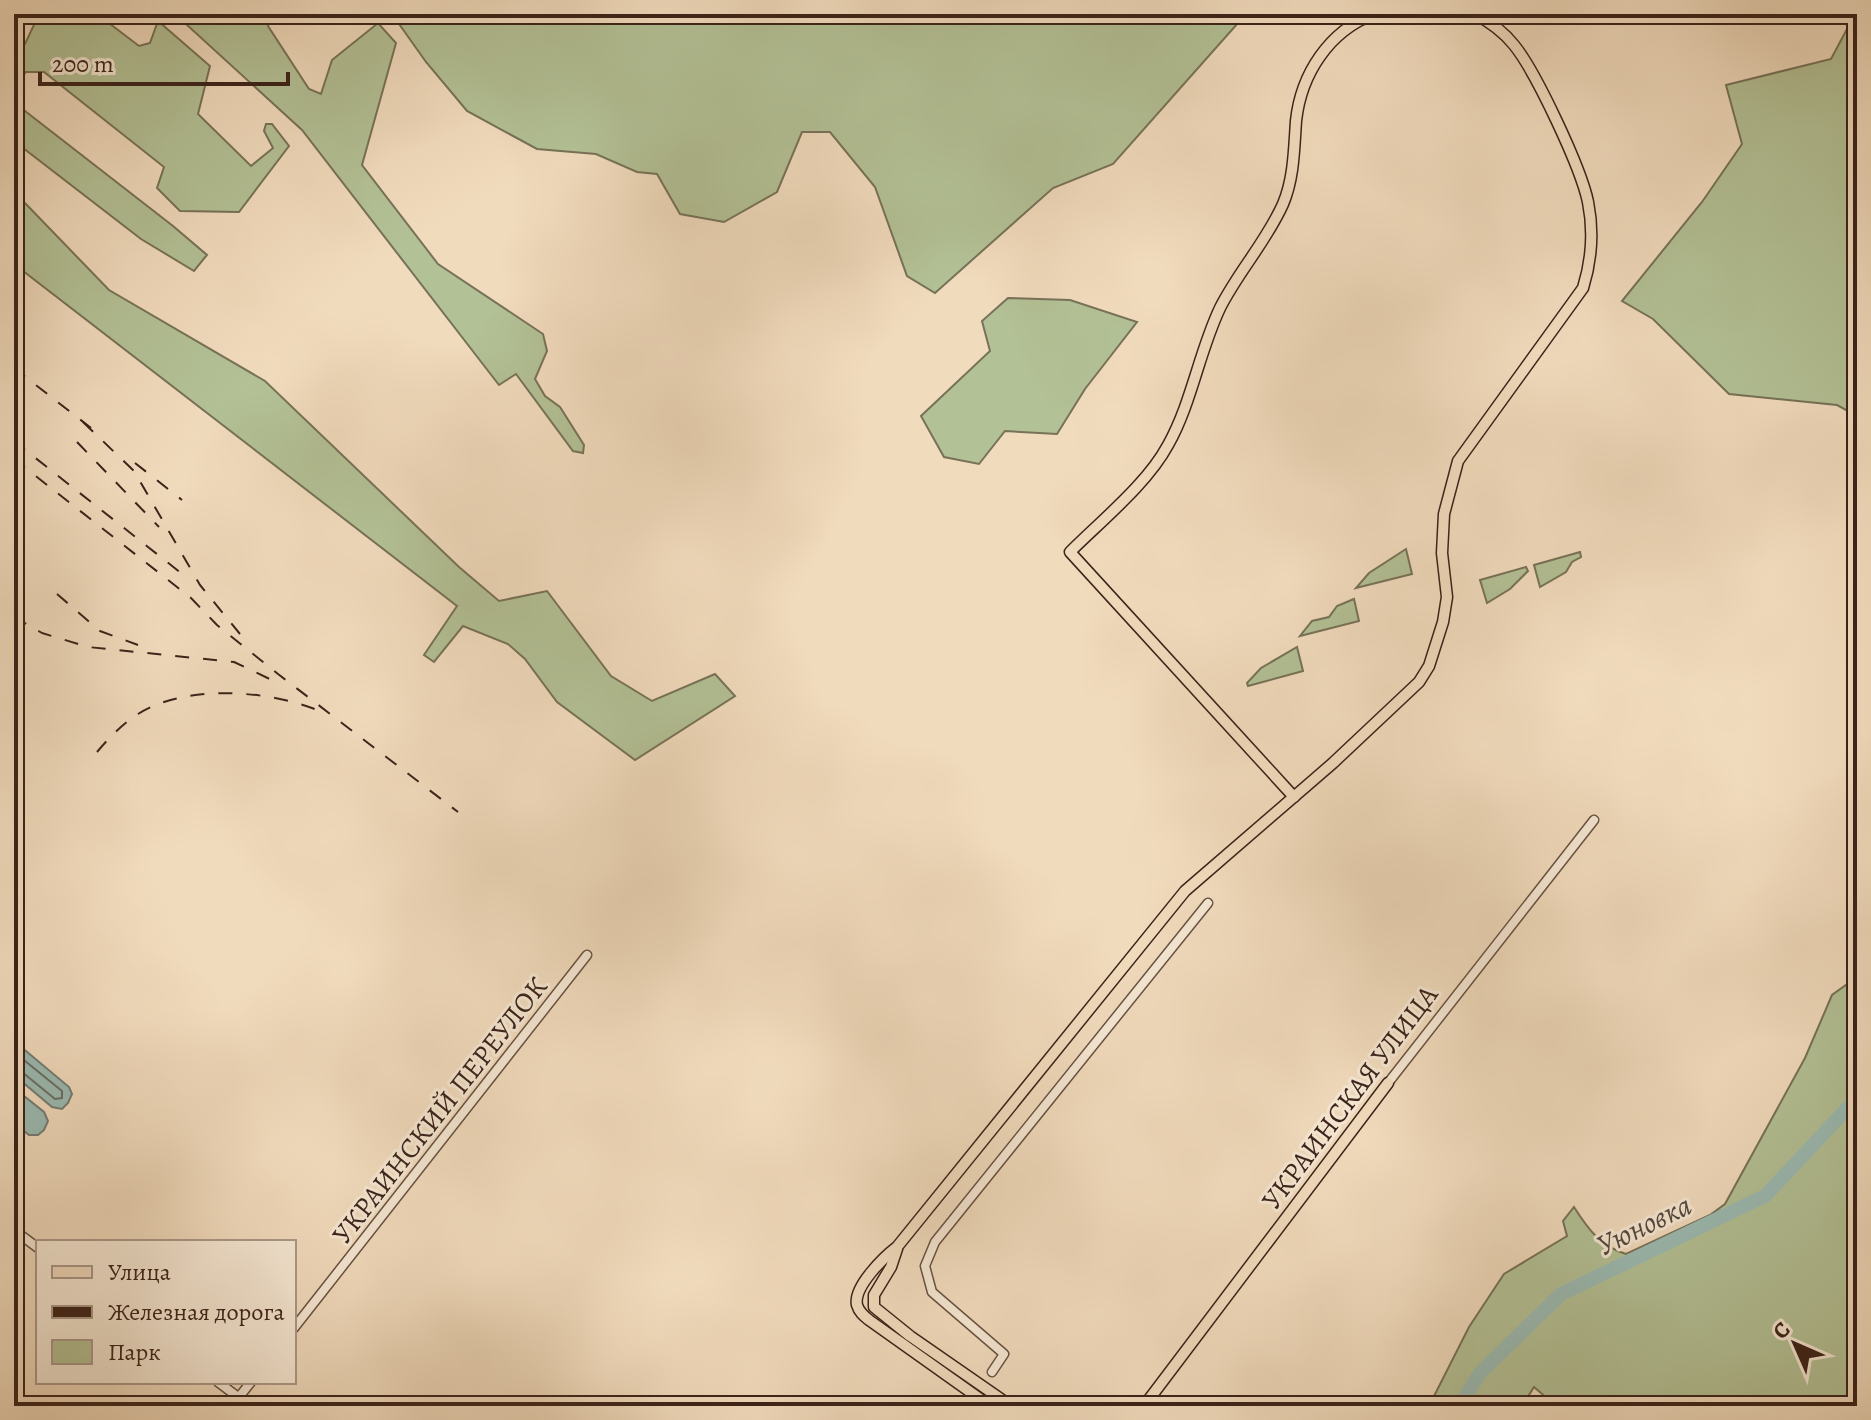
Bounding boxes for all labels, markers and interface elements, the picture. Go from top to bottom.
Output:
scale bar [40,36,288,86]
text: 200 m [52,48,114,80]
street label: УКРАИНСКИЙ ПЕРЕУЛОК [323,969,556,1252]
street label: УКРАИНСКАЯ УЛИЦА [1253,977,1447,1218]
water label: Уюновка [1590,1185,1698,1265]
legend [36,1240,296,1384]
text: Улица [108,1256,171,1288]
text: Железная дорога [108,1296,284,1328]
north arrow [1755,1304,1835,1384]
text: С [1766,1315,1797,1346]
text: Парк [108,1336,161,1368]

